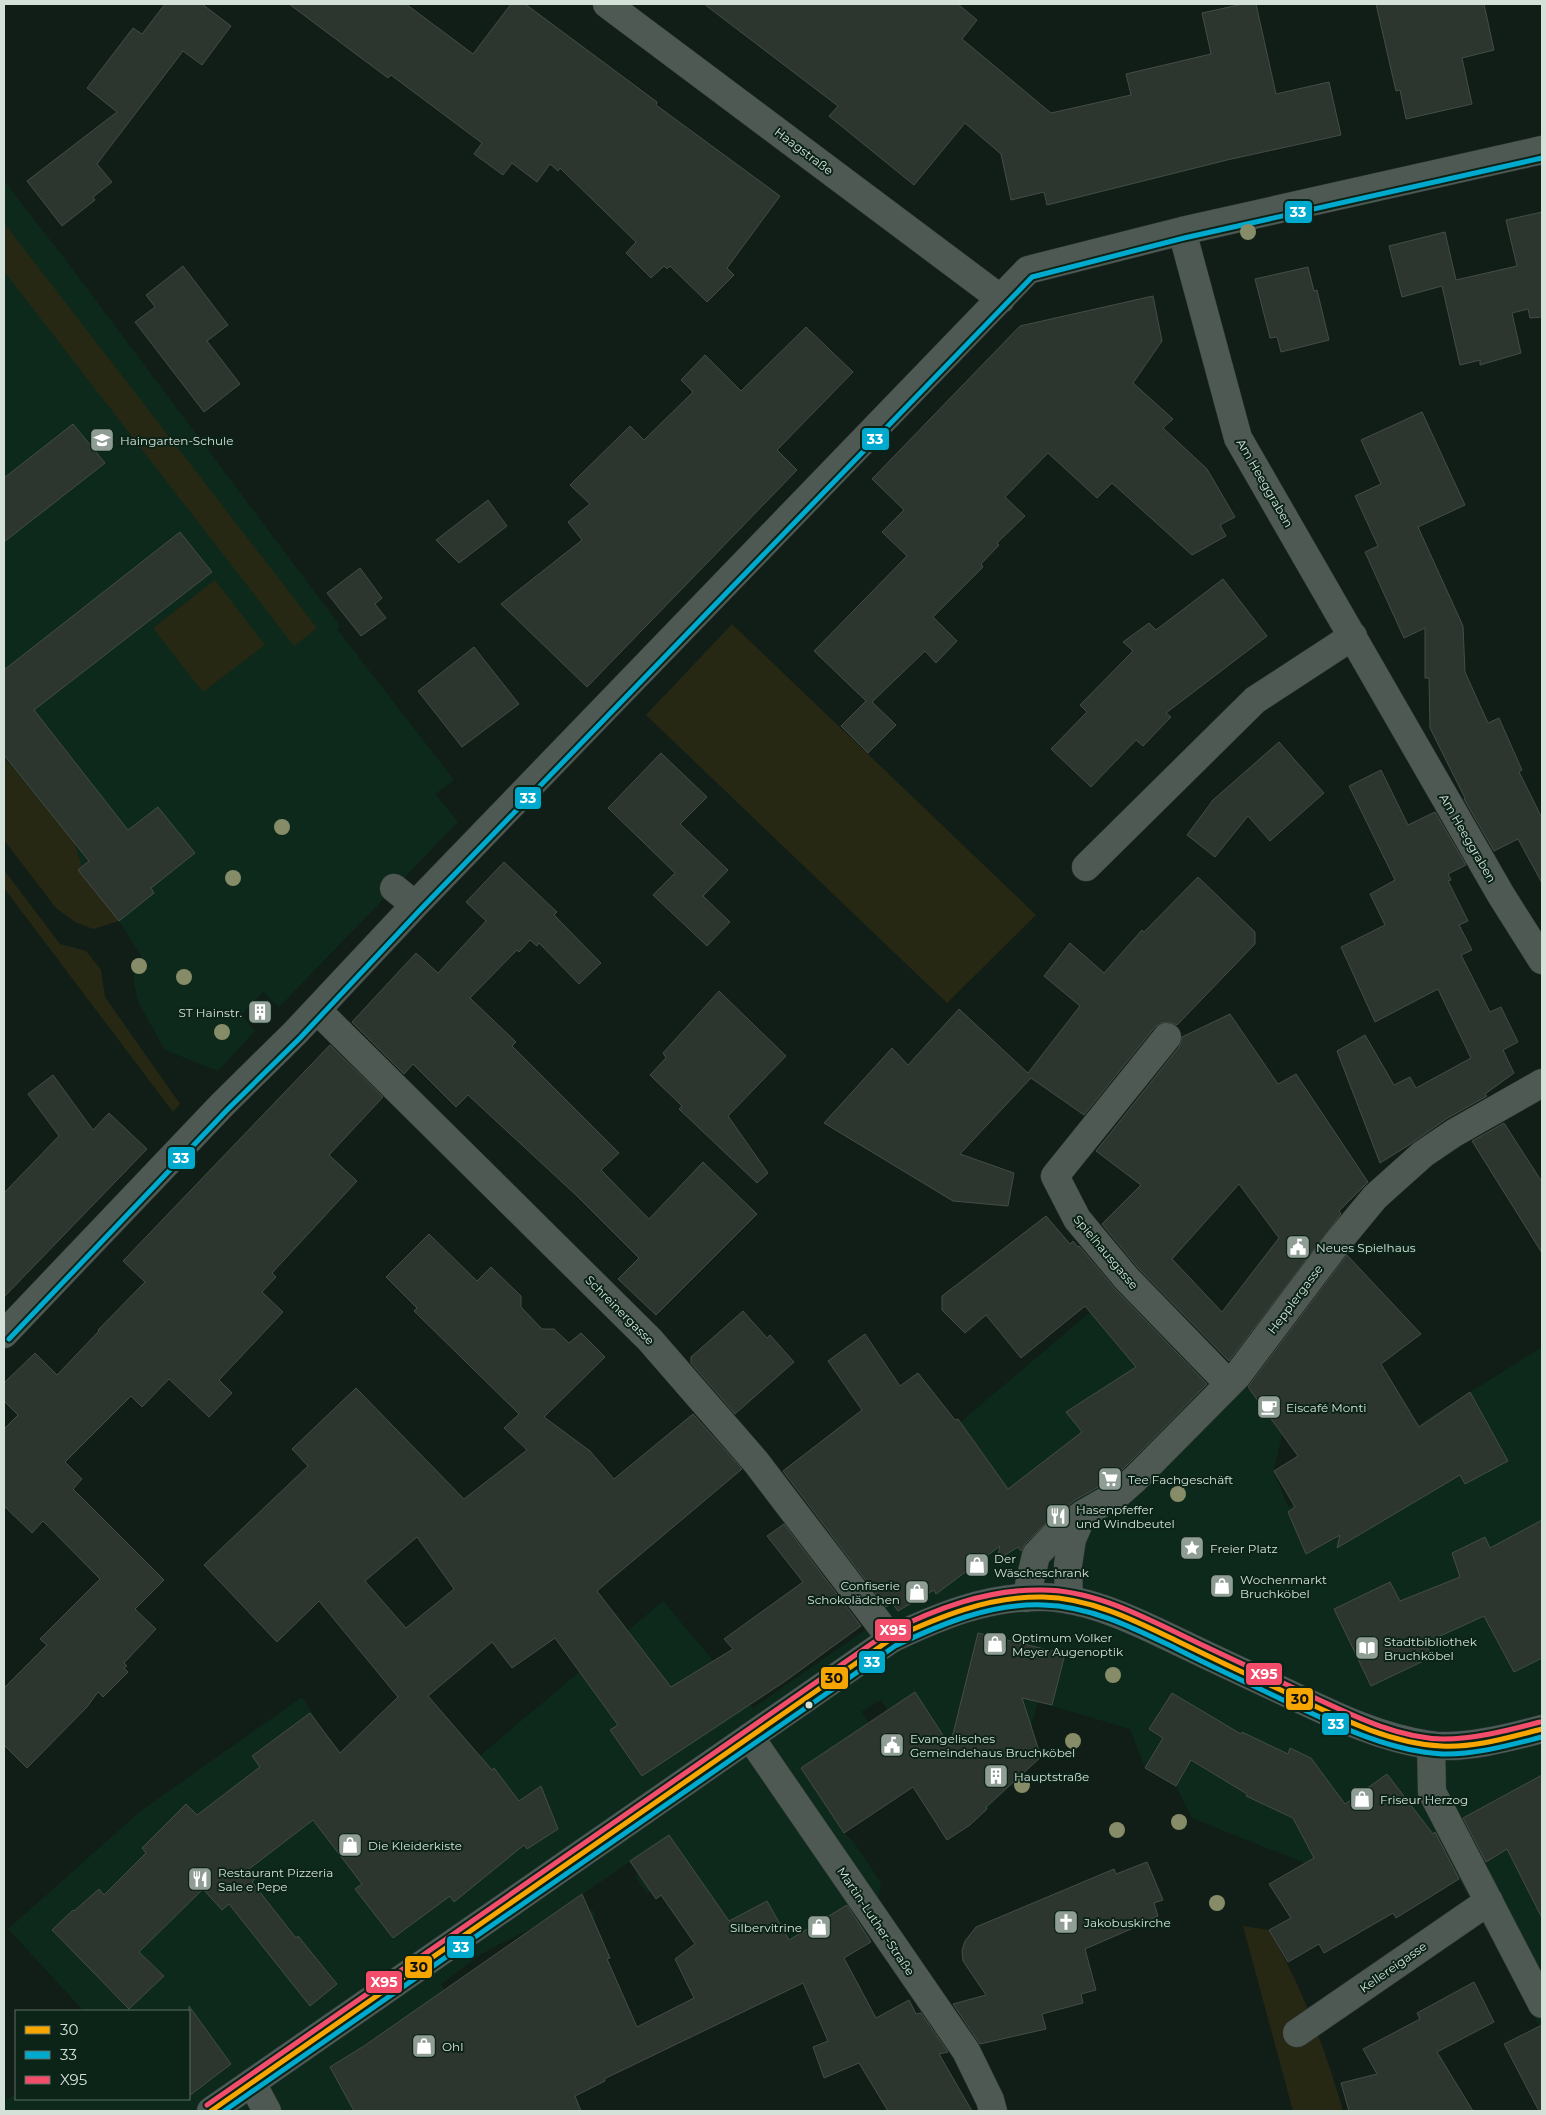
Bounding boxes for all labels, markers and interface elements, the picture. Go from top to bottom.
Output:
street label: Haagstraße [772,124,836,178]
line badge: 33 [1284,200,1313,224]
text: 33 [1289,203,1306,221]
school or university icon: Haingarten-Schule [89,427,115,453]
line badge: 33 [861,427,890,451]
text: 33 [866,430,883,448]
place label: Haingarten-Schule [120,433,234,448]
street label: Am Heeggraben [1233,436,1297,530]
line badge: 33 [514,786,542,810]
text: 33 [519,789,536,807]
street label: Am Heeggraben [1436,791,1500,885]
building icon: ST Hainstr. [247,999,273,1025]
place label: ST Hainstr. [179,1005,242,1020]
line badge: 33 [167,1146,196,1170]
text: 33 [172,1149,189,1167]
street label: Spielhausgasse [1070,1212,1142,1292]
public building icon: Neues Spielhaus [1285,1234,1311,1260]
place label: Neues Spielhaus [1316,1240,1416,1255]
street label: Hepplergasse [1264,1261,1326,1337]
street label: Schreinergasse [582,1272,658,1348]
cafe icon: Eiscafé Monti [1256,1394,1282,1420]
place label: Eiscafé Monti [1286,1400,1367,1415]
supermarket icon: Tee Fachgeschäft [1097,1466,1123,1492]
place label: Tee Fachgeschäft [1128,1472,1233,1487]
place label: Hasenpfeffer und Windbeutel [1076,1502,1175,1531]
restaurant icon: Hasenpfeffer und Windbeutel [1045,1503,1071,1529]
place icon: Freier Platz [1179,1535,1205,1561]
place label: Freier Platz [1210,1541,1278,1556]
place label: Der Wäscheschrank [994,1551,1090,1580]
shop icon: Der Wäscheschrank [964,1552,990,1578]
place label: Wochenmarkt Bruchköbel [1240,1572,1327,1601]
shop icon: Wochenmarkt Bruchköbel [1209,1573,1235,1599]
place label: Confiserie Schokolädchen [807,1578,900,1607]
shop icon: Confiserie Schokolädchen [904,1579,930,1605]
line badge: X95 [874,1618,912,1642]
text: X95 [880,1621,907,1639]
place label: Optimum Volker Meyer Augenoptik [1012,1630,1124,1659]
shop icon: Optimum Volker Meyer Augenoptik [982,1631,1008,1657]
place label: Stadtbibliothek Bruchköbel [1384,1634,1478,1663]
library icon: Stadtbibliothek Bruchköbel [1354,1635,1380,1661]
line badge: 33 [858,1650,886,1674]
text: 33 [863,1653,880,1671]
line badge: X95 [1245,1662,1283,1686]
text: X95 [1251,1665,1278,1683]
line badge: 30 [820,1666,849,1690]
text: 30 [824,1669,843,1687]
line badge: 30 [1285,1687,1314,1711]
text: 30 [1290,1690,1309,1708]
unlabelled marker [804,1700,814,1710]
line badge: 33 [1321,1712,1350,1736]
text: 33 [1327,1715,1344,1733]
place label: Evangelisches Gemeindehaus Bruchköbel [910,1731,1075,1760]
public building icon: Evangelisches Gemeindehaus Bruchköbel [879,1732,905,1758]
building icon: Hauptstraße [983,1763,1009,1789]
place label: Hauptstraße [1014,1769,1089,1784]
shop icon: Friseur Herzog [1349,1786,1375,1812]
place label: Friseur Herzog [1380,1792,1468,1807]
shop icon: Die Kleiderkiste [337,1832,363,1858]
place label: Die Kleiderkiste [368,1838,462,1853]
street label: Martin-Luther-Straße [834,1864,918,1978]
place label: Restaurant Pizzeria Sale e Pepe [218,1865,333,1894]
restaurant icon: Restaurant Pizzeria Sale e Pepe [187,1866,213,1892]
church icon: Jakobuskirche [1053,1909,1079,1935]
shop icon: Silbervitrine [806,1914,832,1940]
place label: Jakobuskirche [1083,1915,1171,1930]
place label: Silbervitrine [730,1920,802,1935]
line badge: 33 [446,1935,475,1959]
text: 33 [452,1938,469,1956]
street label: Kellereigasse [1357,1938,1429,1996]
line badge: 30 [404,1955,433,1979]
text: 30 [409,1958,428,1976]
line badge: X95 [365,1970,403,1994]
text: X95 [371,1973,398,1991]
legend [15,2010,190,2100]
text: 30 [60,2020,78,2039]
shop icon: Ohl [411,2033,437,2059]
place label: Ohl [442,2039,463,2054]
text: 33 [60,2045,77,2064]
text: X95 [60,2070,87,2089]

